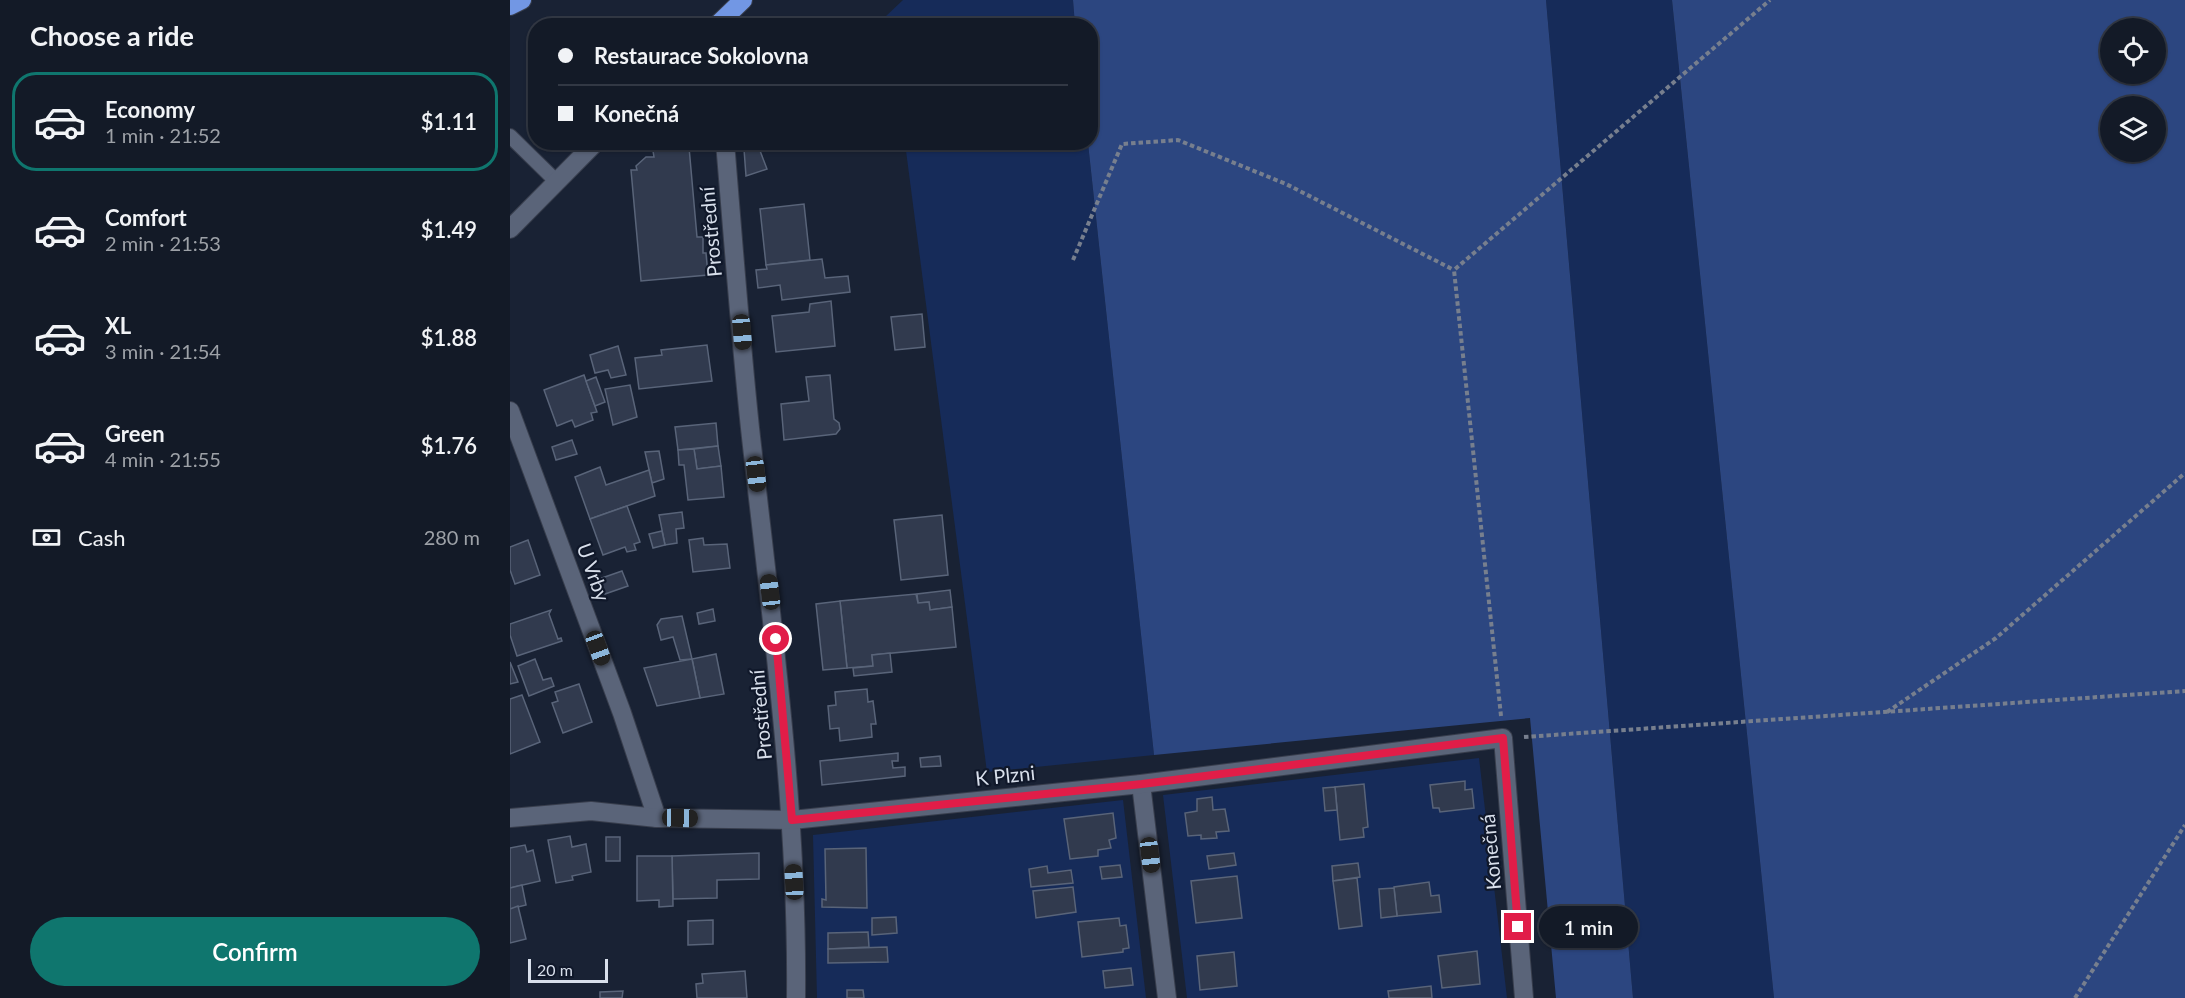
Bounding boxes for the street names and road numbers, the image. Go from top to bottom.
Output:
street label: Prostřední [694,185,726,278]
street label: U Vrby [572,540,616,605]
street label: Prostřední [744,668,776,761]
street label: K Plzni [974,760,1036,790]
street label: Konečná [1475,813,1505,891]

